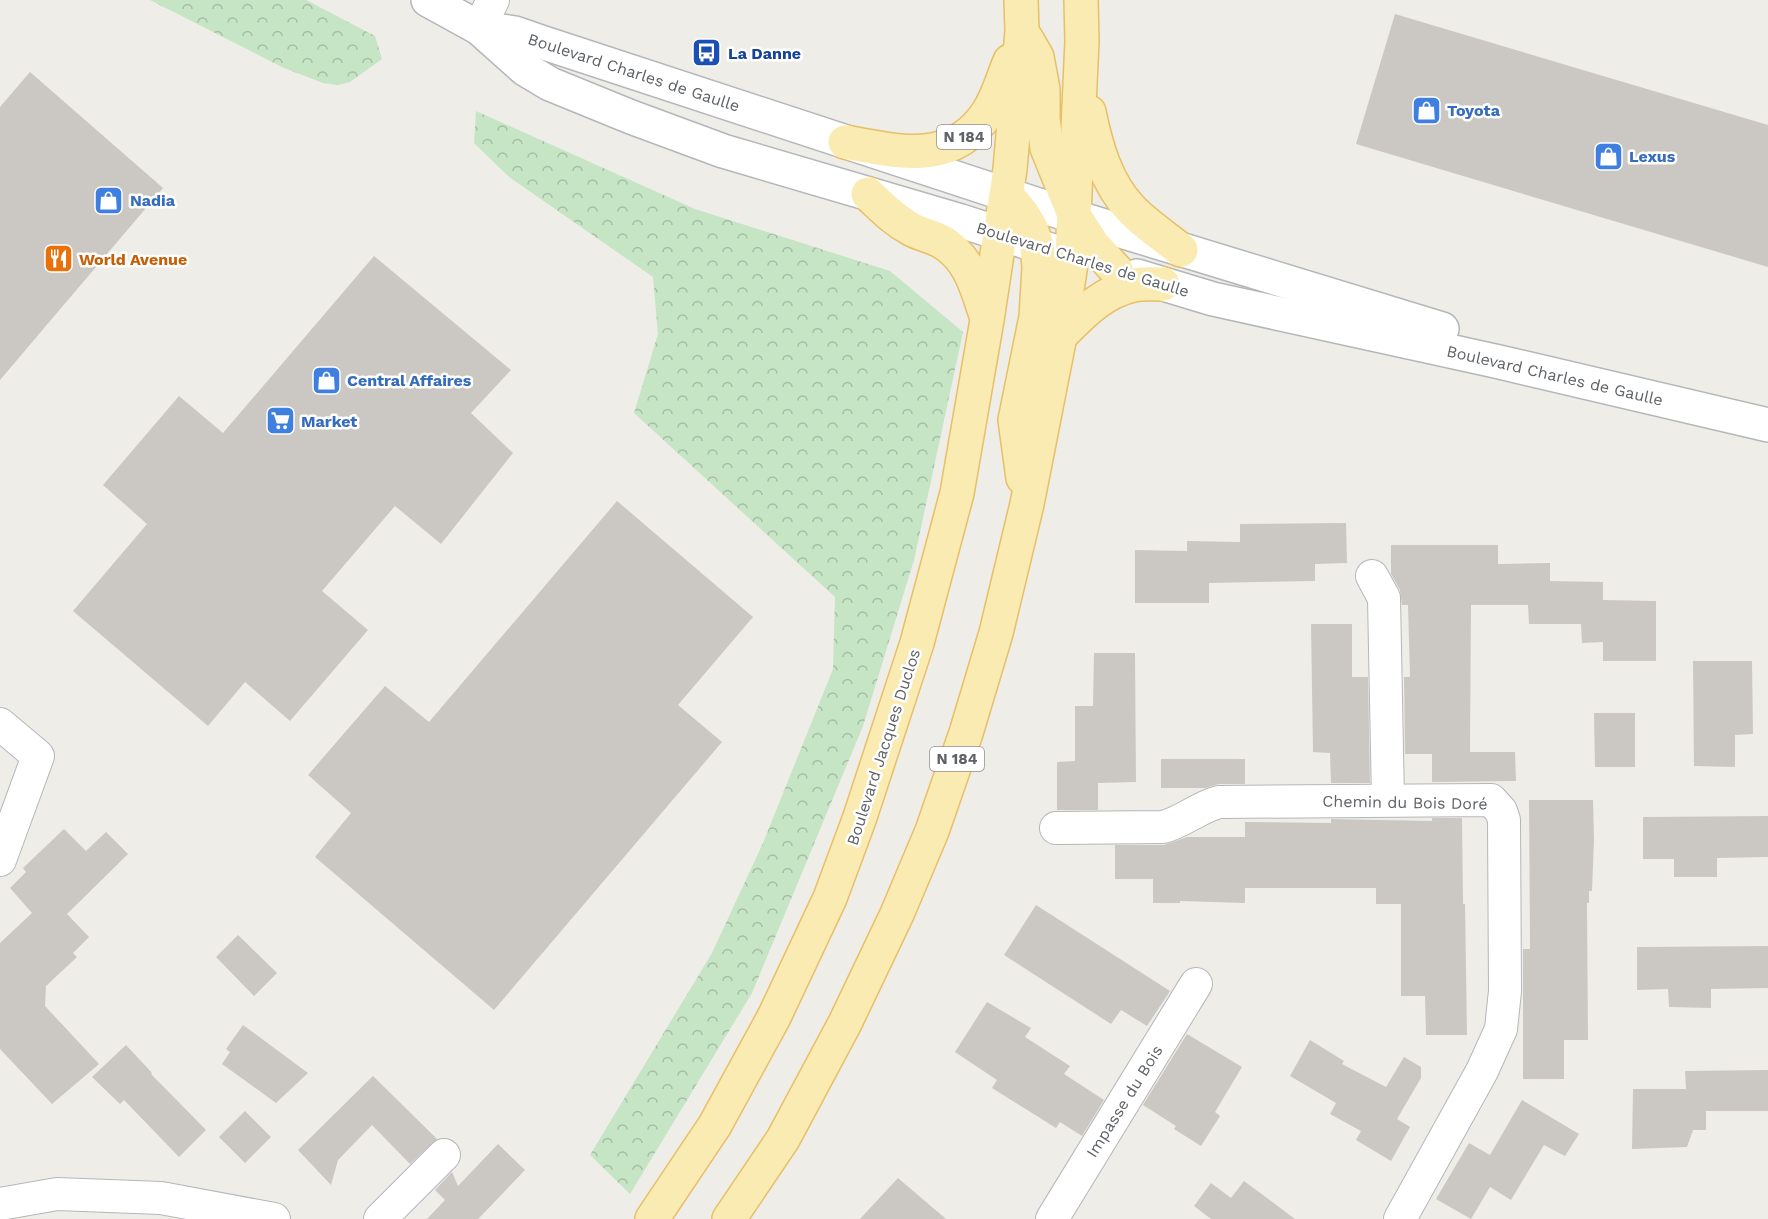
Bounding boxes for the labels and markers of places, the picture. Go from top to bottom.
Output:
bus stop icon: La Danne [691,37,723,69]
place label: La Danne [728,44,801,63]
shop icon: Toyota [1410,94,1442,126]
place label: Toyota [1447,101,1501,120]
shop icon: Lexus [1592,140,1624,172]
place label: Lexus [1629,147,1676,166]
shop icon: Nadia [93,184,125,216]
place label: Nadia [130,191,176,210]
restaurant icon: World Avenue [42,243,74,275]
place label: World Avenue [79,250,187,269]
shop icon: Central Affaires [310,364,342,396]
place label: Central Affaires [347,371,472,390]
supermarket icon: Market [264,405,296,437]
place label: Market [301,412,357,431]

